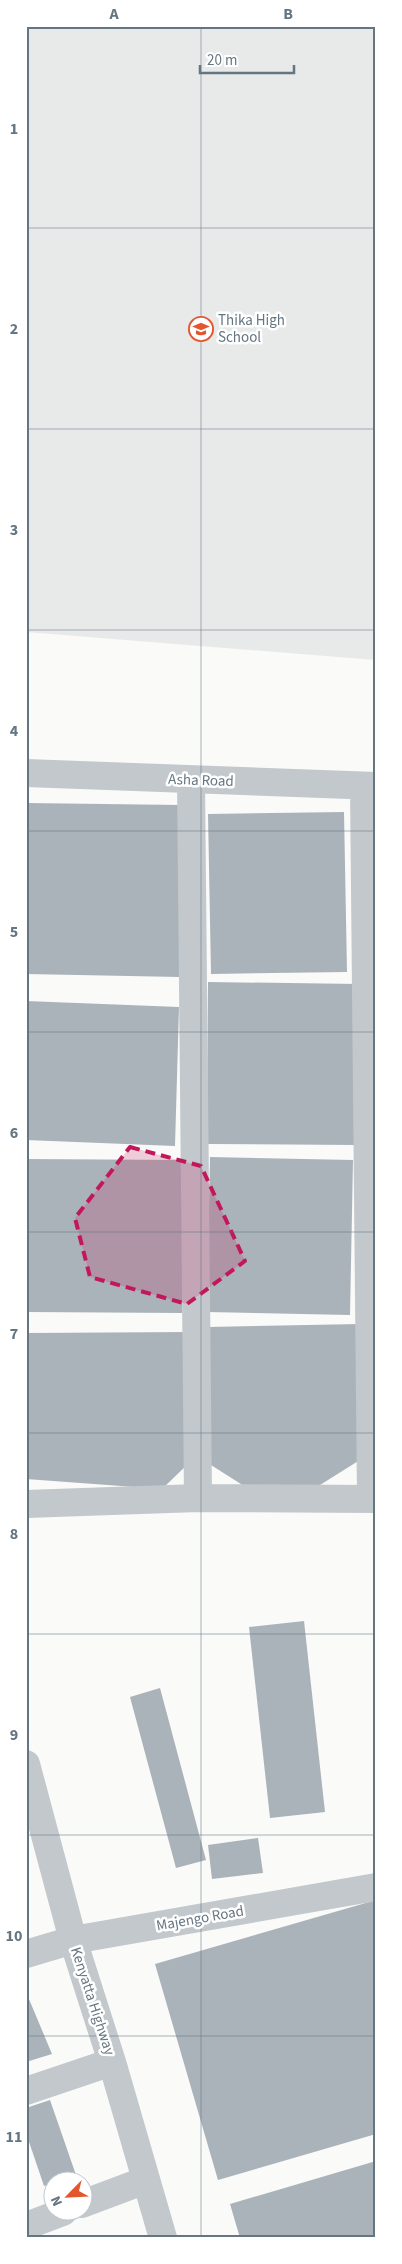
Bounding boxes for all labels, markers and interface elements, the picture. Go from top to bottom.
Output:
text: A [108,3,119,25]
text: B [283,3,293,25]
scale bar [200,42,293,74]
text: 20 m [207,50,237,71]
text: 1 [10,118,18,140]
place label: Thika High School [218,310,285,348]
school or university icon: Thika High School [188,316,214,342]
text: 2 [10,318,18,340]
text: 3 [10,519,18,541]
text: 4 [10,720,19,742]
street label: Asha Road [168,769,234,792]
text: 5 [10,921,18,943]
text: 6 [10,1122,18,1144]
text: 7 [10,1323,18,1345]
text: 8 [10,1523,18,1545]
text: 9 [10,1724,18,1746]
street label: Majengo Road [155,1900,245,1937]
text: 10 [6,1925,22,1947]
street label: Kenyatta Highway [65,1944,120,2058]
text: 11 [6,2126,22,2148]
north arrow [42,2172,92,2222]
text: N [46,2193,68,2209]

